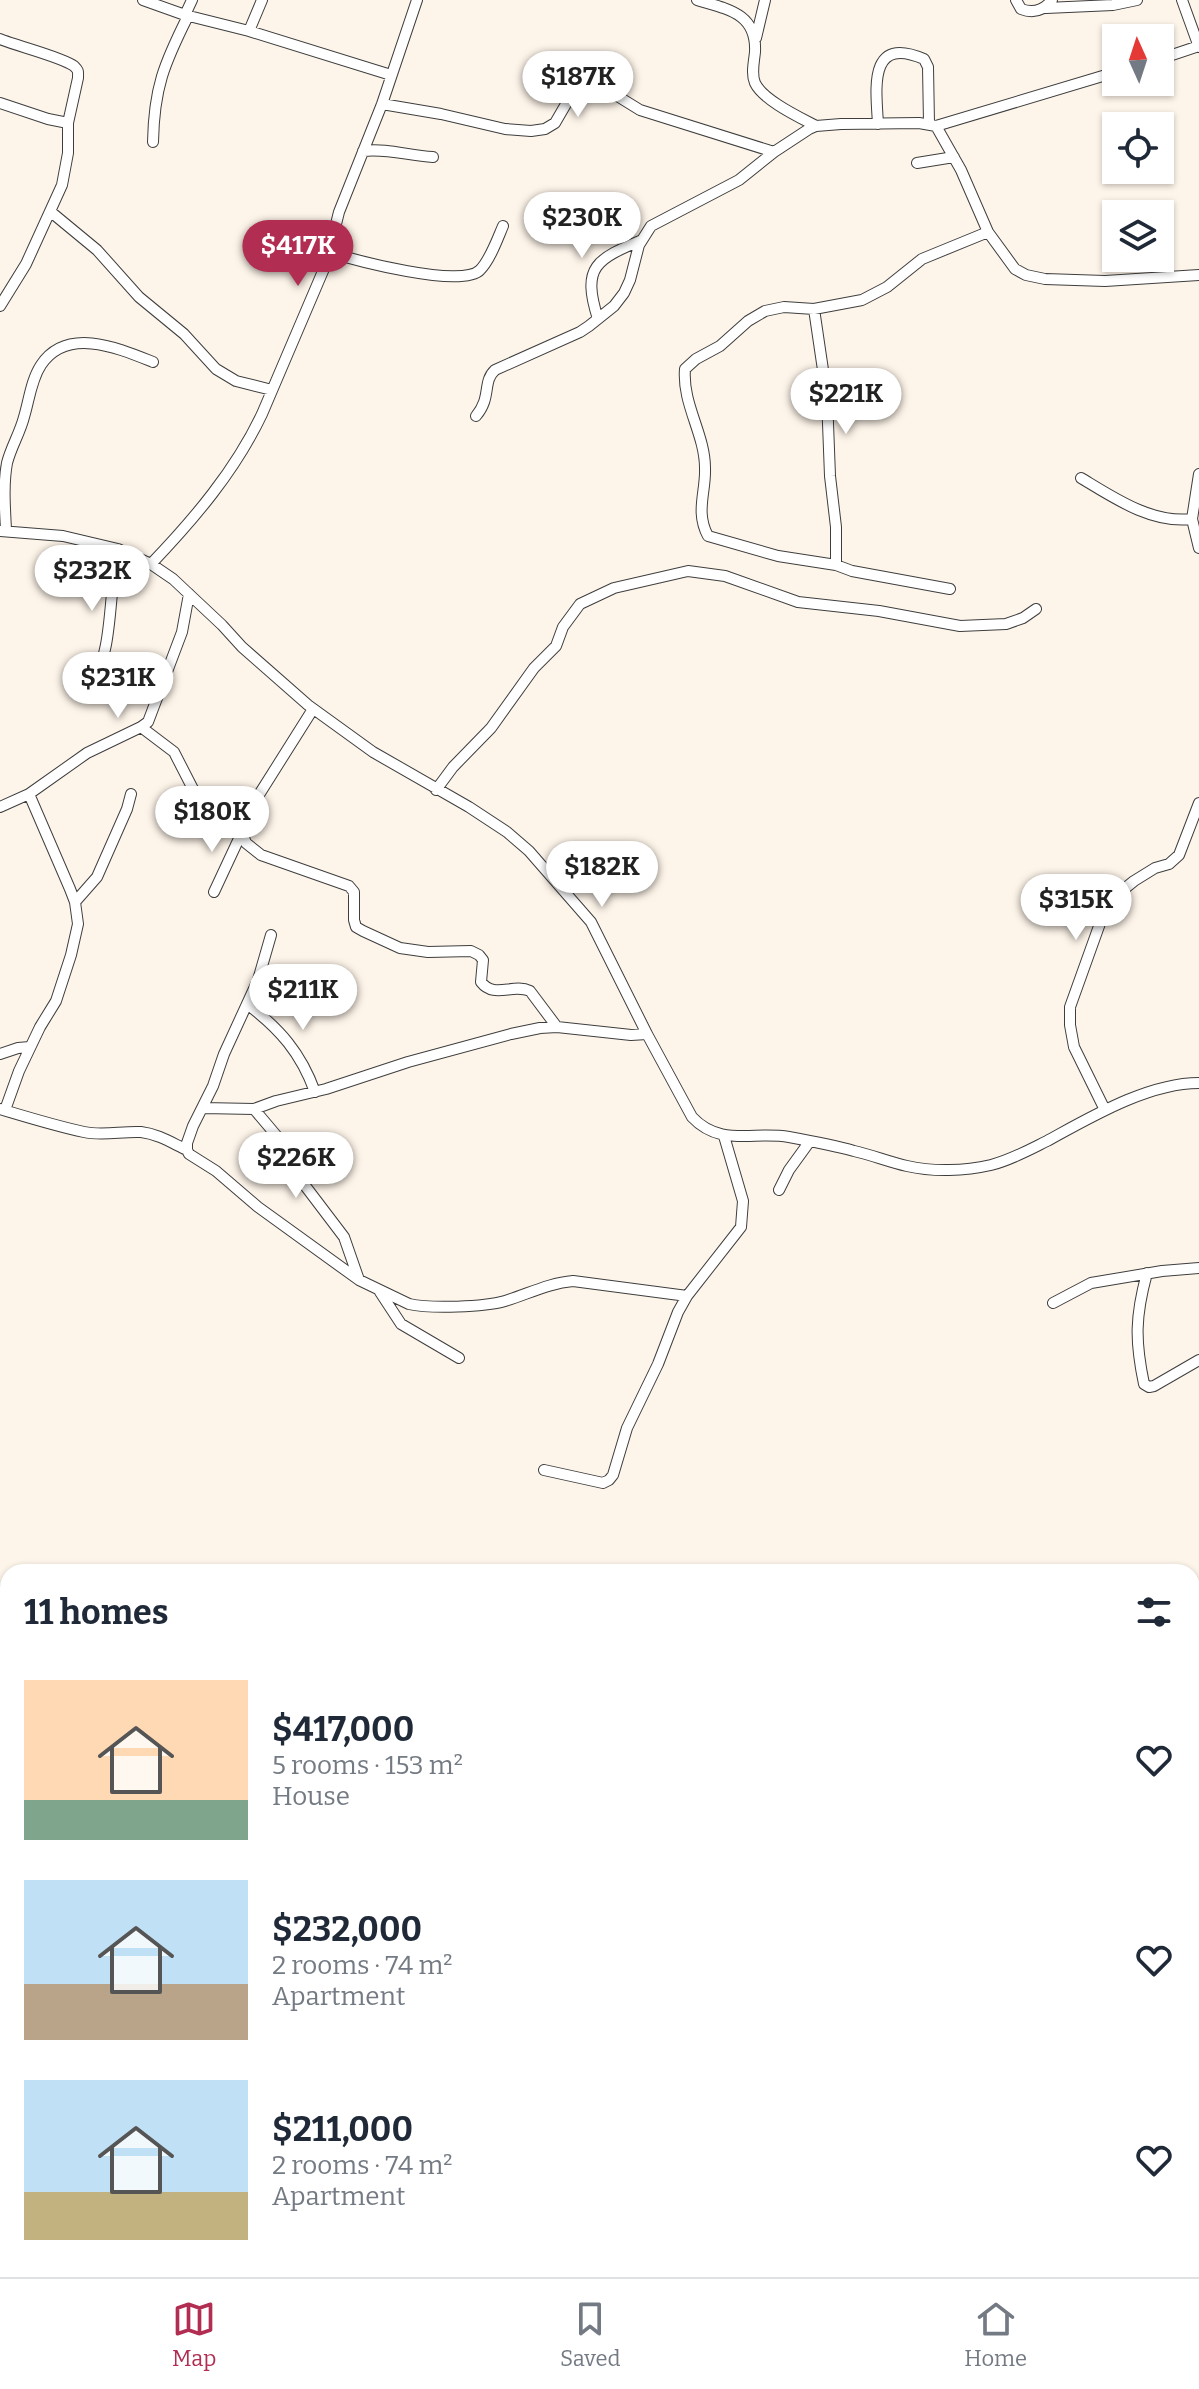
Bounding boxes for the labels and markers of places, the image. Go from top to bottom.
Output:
pin: $187K [522,51,634,119]
pin: $230K [526,192,638,260]
pin: $417K [242,220,354,288]
pin: $221K [790,368,902,436]
pin: $232K [36,545,148,613]
pin: $231K [62,652,174,720]
pin: $180K [156,786,268,854]
pin: $182K [546,841,658,909]
pin: $315K [1020,874,1132,942]
pin: $211K [247,964,359,1032]
pin: $226K [240,1132,352,1200]

